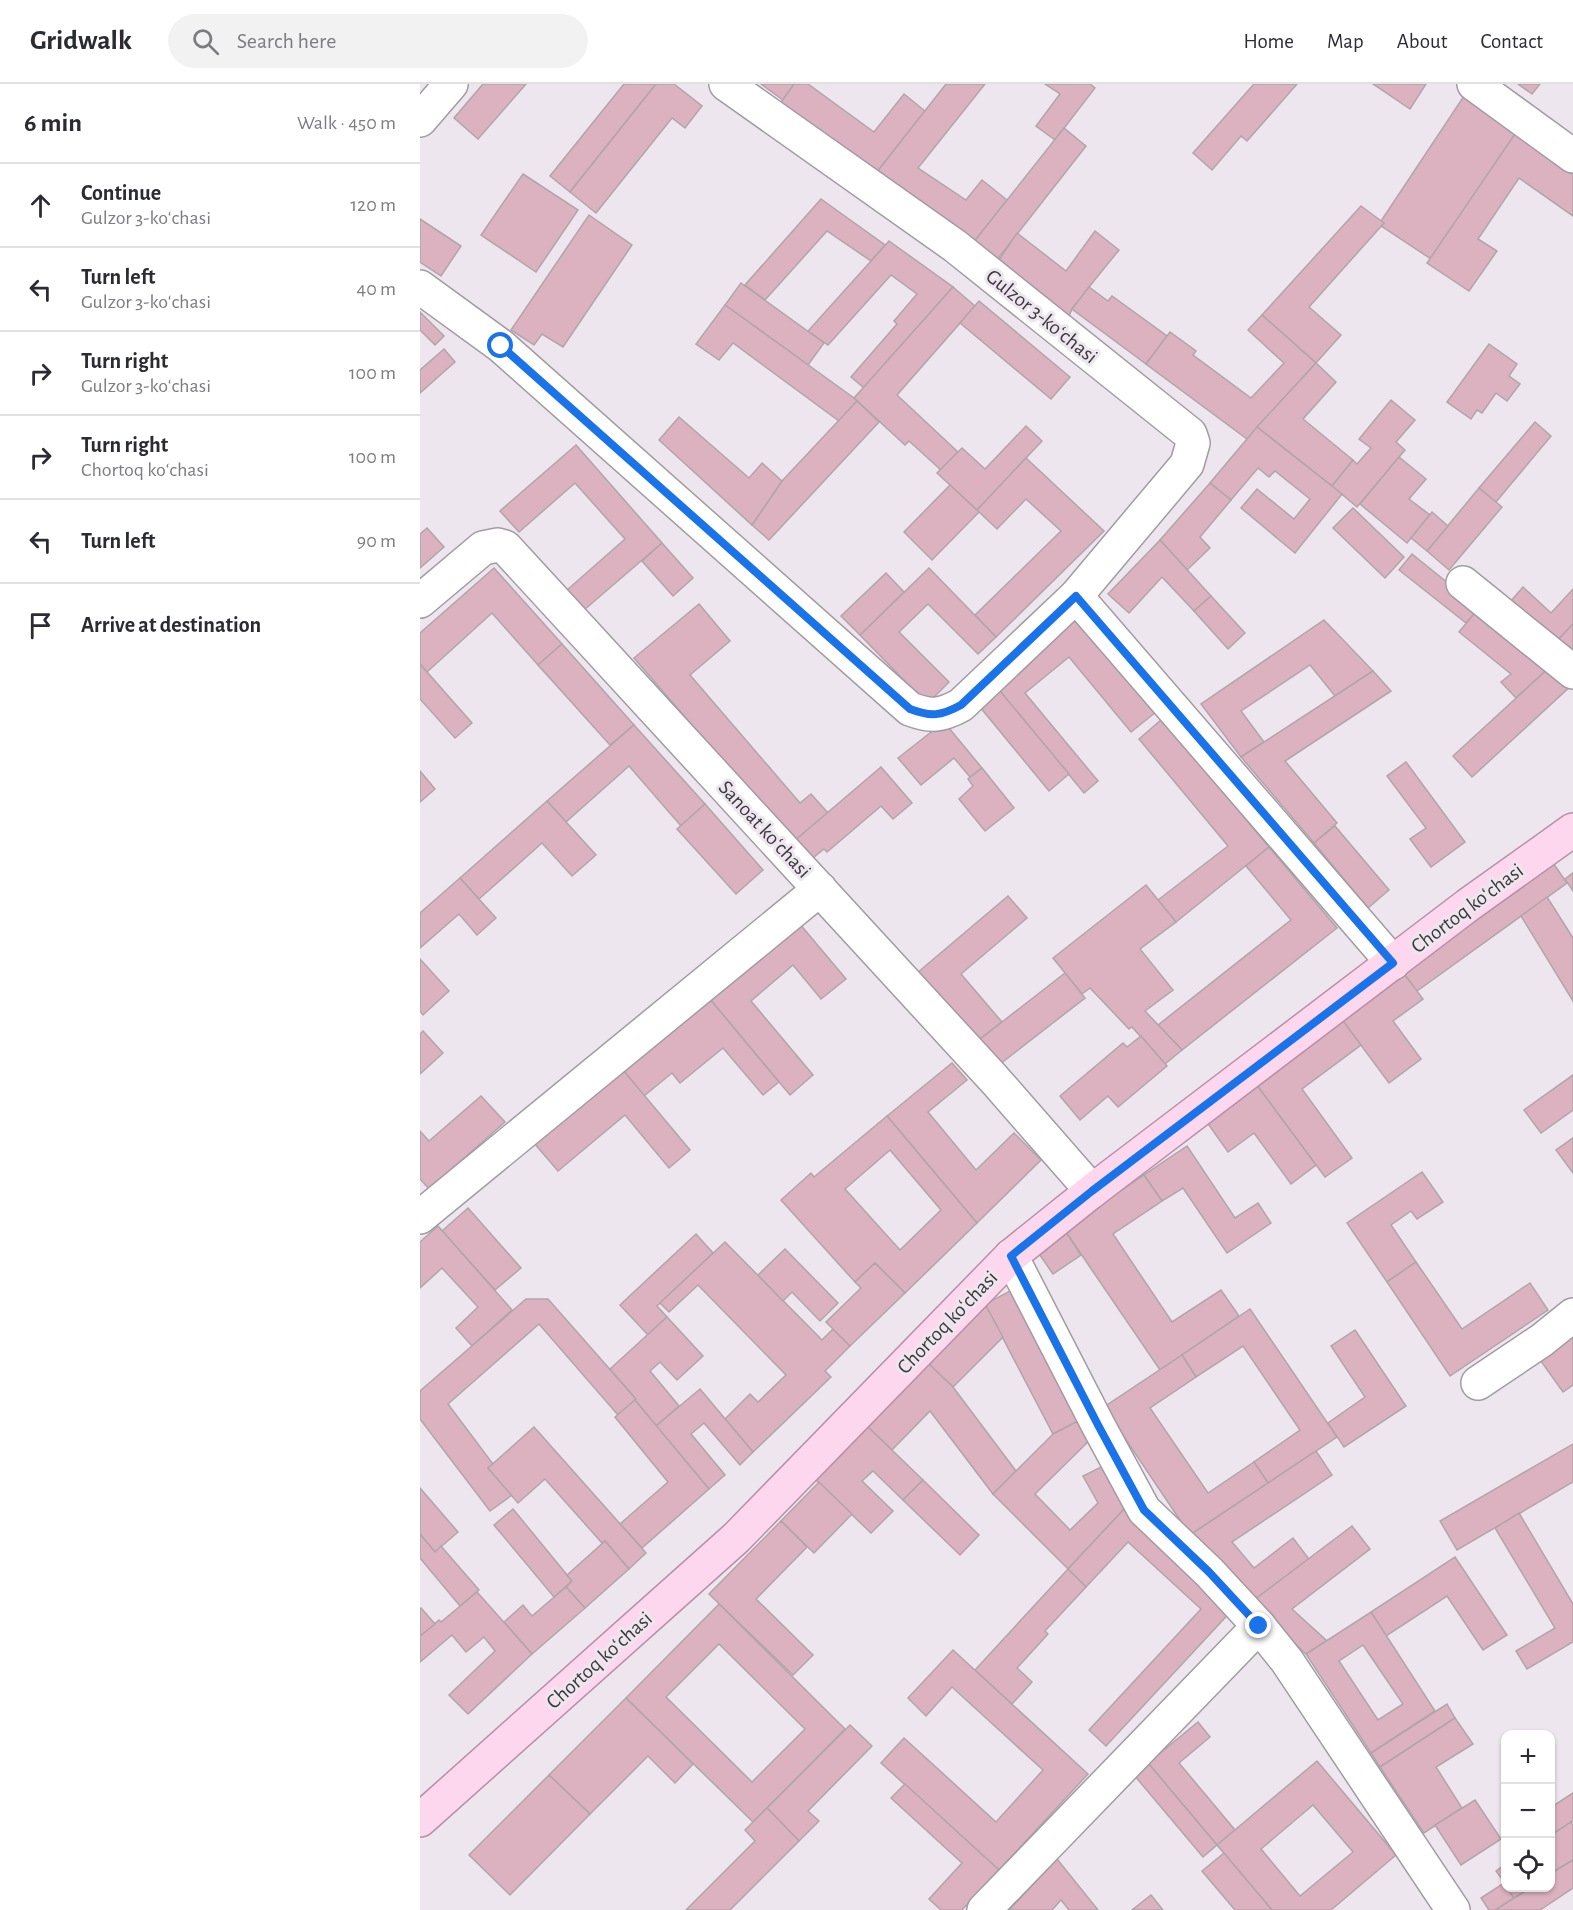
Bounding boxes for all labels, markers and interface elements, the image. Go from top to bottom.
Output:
search box [168,14,588,68]
icon: search [189,25,222,58]
text: Gridwalk [30,27,132,55]
text: Search here [237,30,336,52]
text: Home [1243,31,1294,52]
text: Map [1327,31,1364,52]
text: About [1397,31,1447,52]
text: Contact [1480,31,1543,52]
text: 6 min [24,110,82,136]
text: Walk · 450 m [297,113,396,133]
text: Continue [81,182,161,204]
icon: ahead [24,189,57,222]
text: 120 m [350,195,396,215]
text: Gulzor 3-koʻchasi [81,208,211,228]
street label: Gulzor 3-koʻchasi [982,265,1101,367]
text: Turn left [81,266,155,288]
icon: left [24,273,57,306]
text: 40 m [357,279,396,299]
text: Gulzor 3-koʻchasi [81,292,211,312]
route start [487,332,513,358]
text: Turn right [81,350,168,372]
icon: right [24,357,57,390]
text: 100 m [349,363,396,383]
text: Gulzor 3-koʻchasi [81,376,211,396]
text: Turn right [81,434,168,456]
icon: right [24,441,57,474]
text: 100 m [349,447,396,467]
text: Chortoq koʻchasi [81,460,209,480]
icon: left [24,525,57,558]
text: Turn left [81,530,155,552]
text: 90 m [357,531,396,551]
icon: arrive [24,609,57,642]
text: Arrive at destination [81,614,261,636]
street label: Sanoat koʻchasi [714,777,815,882]
street label: Chortoq koʻchasi [1407,860,1527,957]
street label: Chortoq koʻchasi [893,1267,1002,1378]
street label: Chortoq koʻchasi [542,1608,656,1713]
route end [1245,1612,1271,1638]
map controls [1501,1730,1555,1892]
button: + [1501,1730,1555,1784]
button: − [1501,1784,1555,1838]
button: locate [1501,1838,1555,1892]

